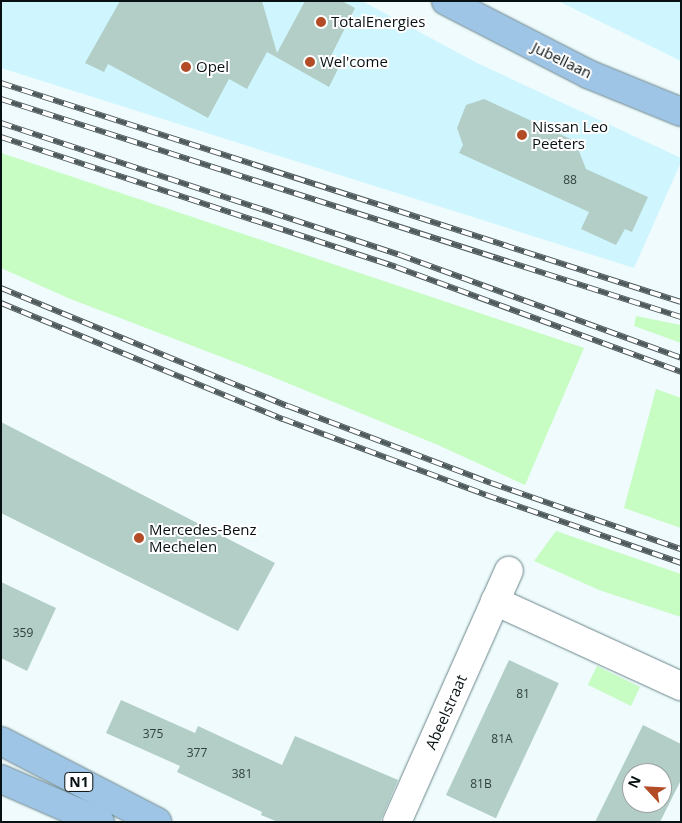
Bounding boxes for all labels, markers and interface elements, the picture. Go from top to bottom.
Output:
place label: TotalEnergies [331,13,425,31]
marker: TotalEnergies [315,16,327,28]
street label: Jubellaan [529,38,595,82]
place label: Wel'come [320,53,388,71]
marker: Wel'come [304,56,316,68]
place label: Opel [196,58,229,76]
marker: Opel [180,61,192,73]
place label: Nissan Leo Peeters [532,117,608,152]
marker: Nissan Leo Peeters [516,129,528,141]
house number: 88 [563,173,577,187]
place label: Mercedes-Benz Mechelen [149,520,257,555]
marker: Mercedes-Benz Mechelen [133,532,145,544]
house number: 359 [13,626,33,640]
street label: Abeelstraat [422,672,470,752]
house number: 81 [516,687,530,701]
house number: 375 [143,727,163,741]
house number: 81A [491,732,513,746]
house number: 377 [187,746,207,760]
north arrow [622,763,672,813]
house number: 381 [232,767,252,781]
road number: N1 [64,770,94,794]
text: N [623,773,645,791]
house number: 81B [470,777,492,791]

